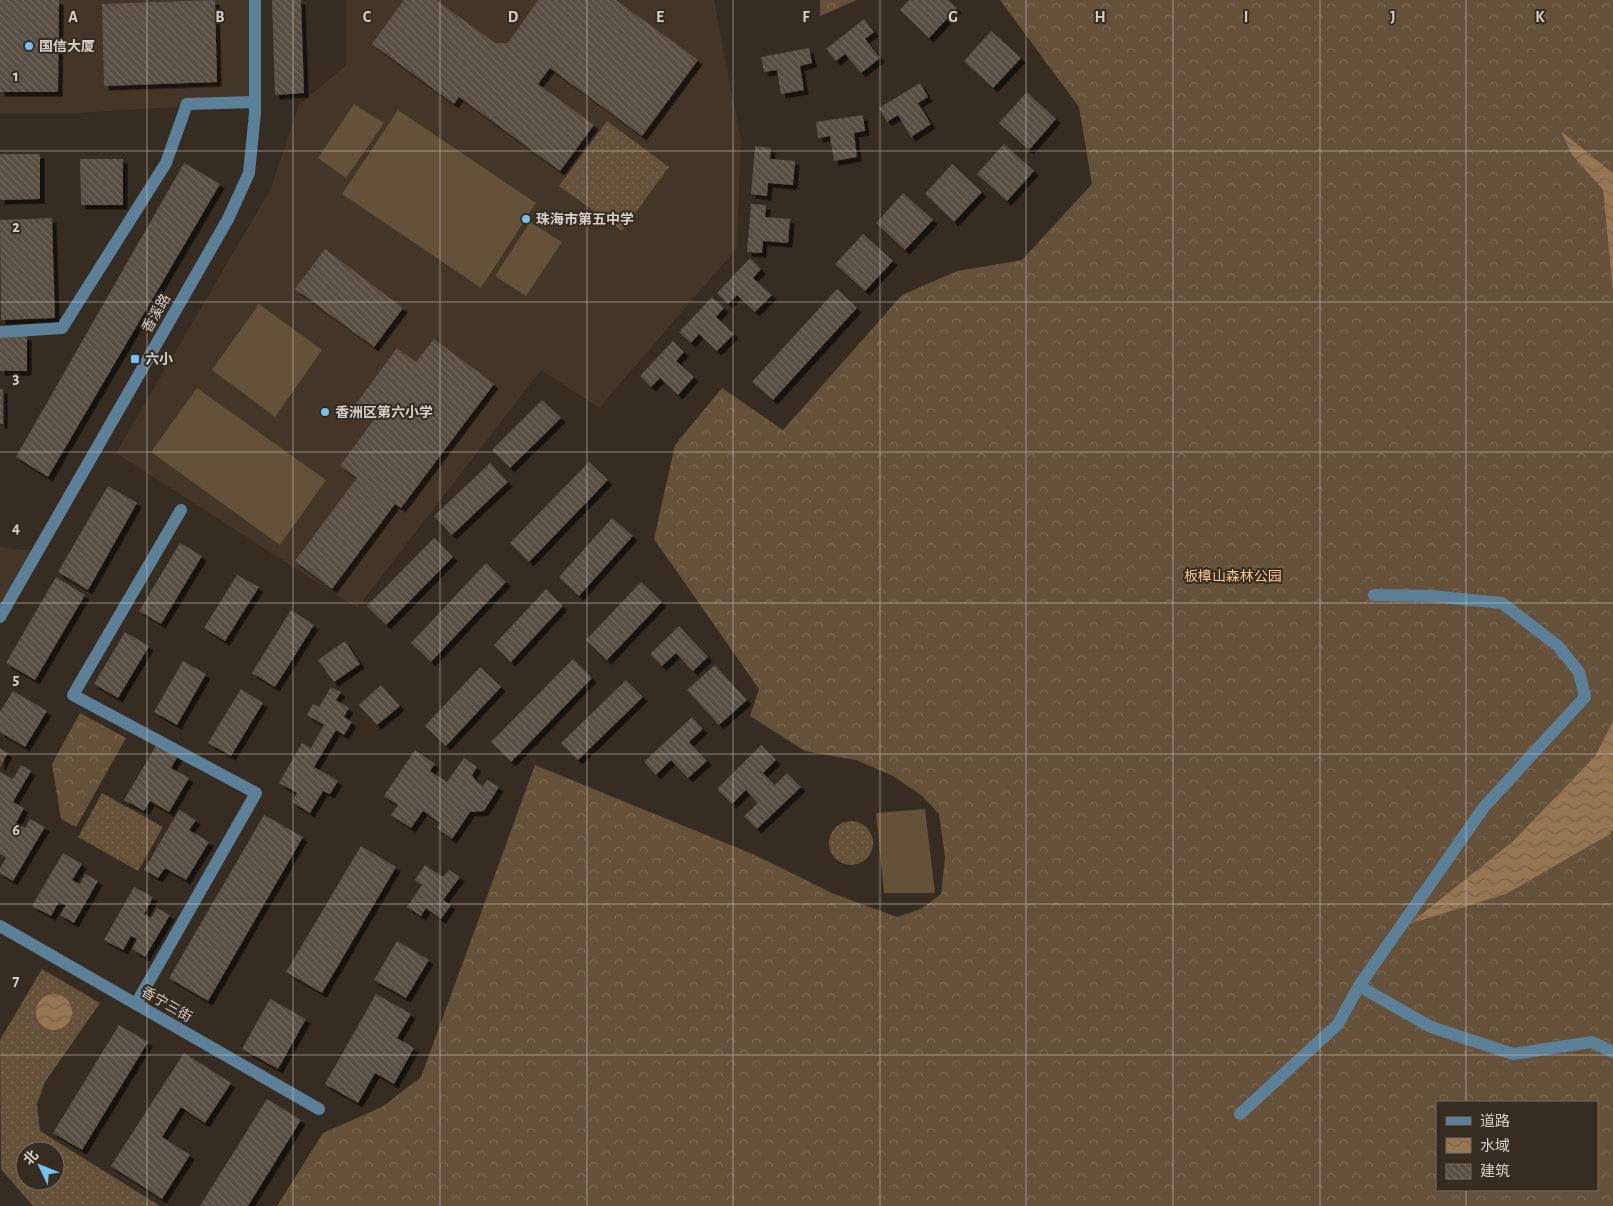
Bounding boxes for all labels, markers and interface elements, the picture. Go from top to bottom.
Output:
text: A [68,9,78,25]
text: B [215,9,225,25]
text: C [363,9,372,25]
text: D [508,9,519,25]
text: E [656,9,664,25]
text: F [802,9,810,25]
text: G [948,9,958,25]
text: H [1094,9,1106,25]
text: I [1244,9,1248,25]
text: J [1390,9,1396,25]
text: K [1535,9,1545,25]
place label: 国信大厦 [39,39,95,54]
marker: 国信大厦 [23,40,35,52]
text: 1 [13,68,19,84]
place label: 珠海市第五中学 [536,211,634,227]
marker: 珠海市第五中学 [520,213,532,225]
text: 2 [12,219,20,235]
street label: 香溪路 [139,291,173,335]
place label: 六小 [145,351,173,367]
marker: 六小 [129,353,141,365]
text: 3 [13,370,20,386]
place label: 香洲区第六小学 [335,404,433,420]
marker: 香洲区第六小学 [319,406,331,418]
text: 4 [12,520,20,536]
park label: 板樟山森林公园 [1184,568,1282,584]
text: 5 [13,671,20,687]
text: 6 [12,822,20,838]
text: 7 [13,973,20,989]
street label: 香宁三街 [139,983,195,1025]
legend [1436,1101,1598,1191]
text: 道路 [1480,1113,1510,1129]
text: 水域 [1480,1138,1510,1154]
north arrow [15,1141,65,1191]
text: 北 [21,1147,41,1168]
text: 建筑 [1480,1163,1510,1179]

